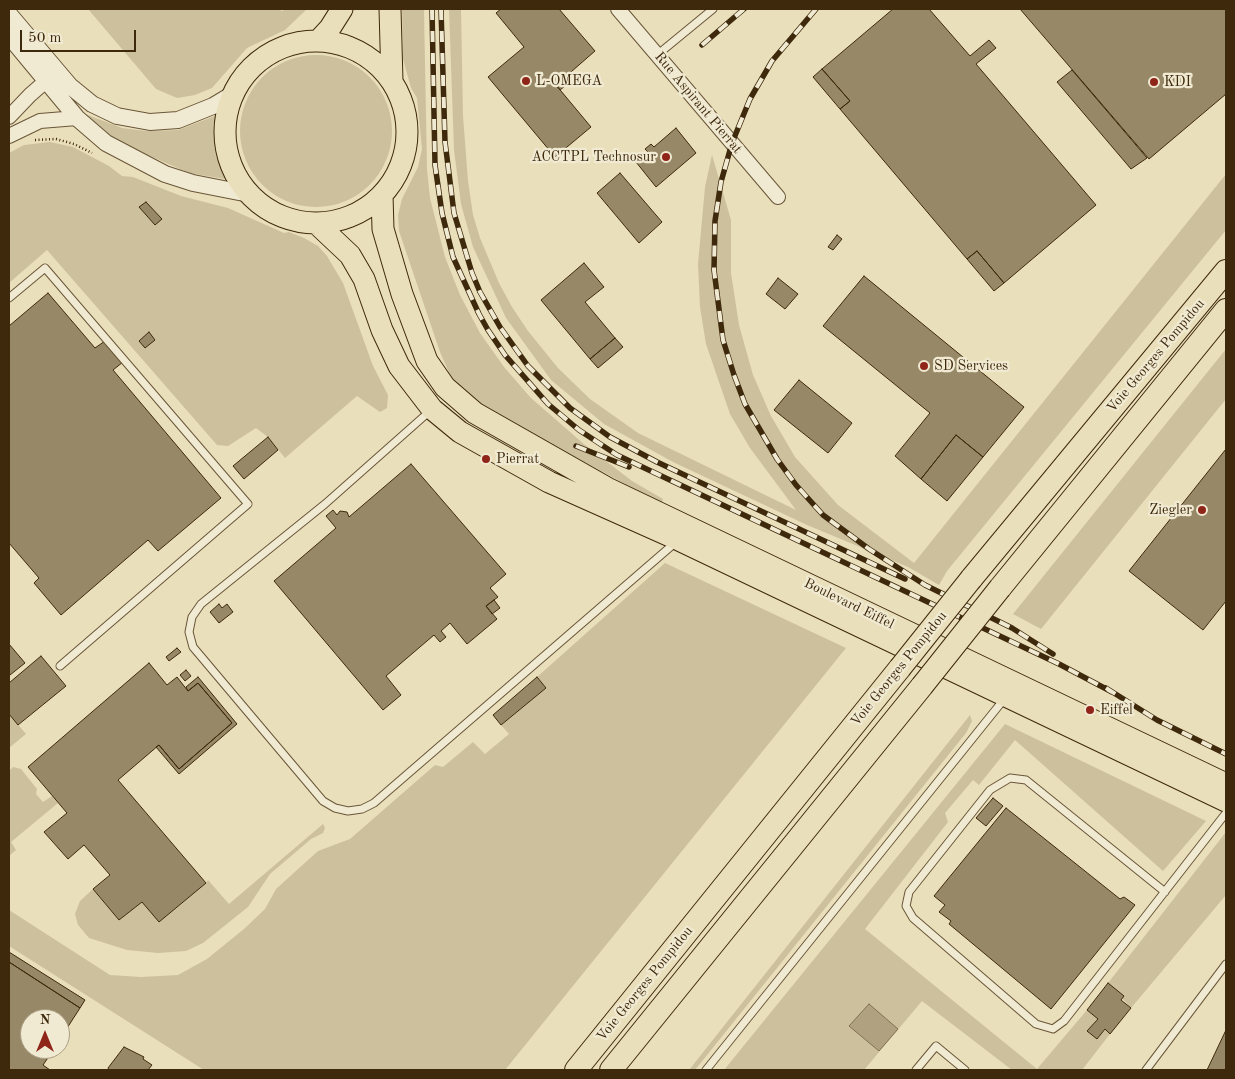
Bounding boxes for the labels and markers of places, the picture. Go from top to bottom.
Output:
place label: L-OMEGA [536,73,602,89]
place label: KDI [1164,74,1191,90]
marker: L-OMEGA [520,75,532,87]
marker: KDI [1148,76,1160,88]
place label: ACCTPL Technosur [531,149,656,165]
marker: ACCTPL Technosur [660,151,672,163]
place label: SD Services [934,358,1008,374]
marker: SD Services [918,360,930,372]
place label: Pierrat [496,451,539,467]
marker: Pierrat [480,453,492,465]
place label: Ziegler [1149,502,1192,518]
marker: Ziegler [1196,504,1208,516]
place label: Eiffel [1100,702,1133,718]
marker: Eiffel [1084,704,1096,716]

